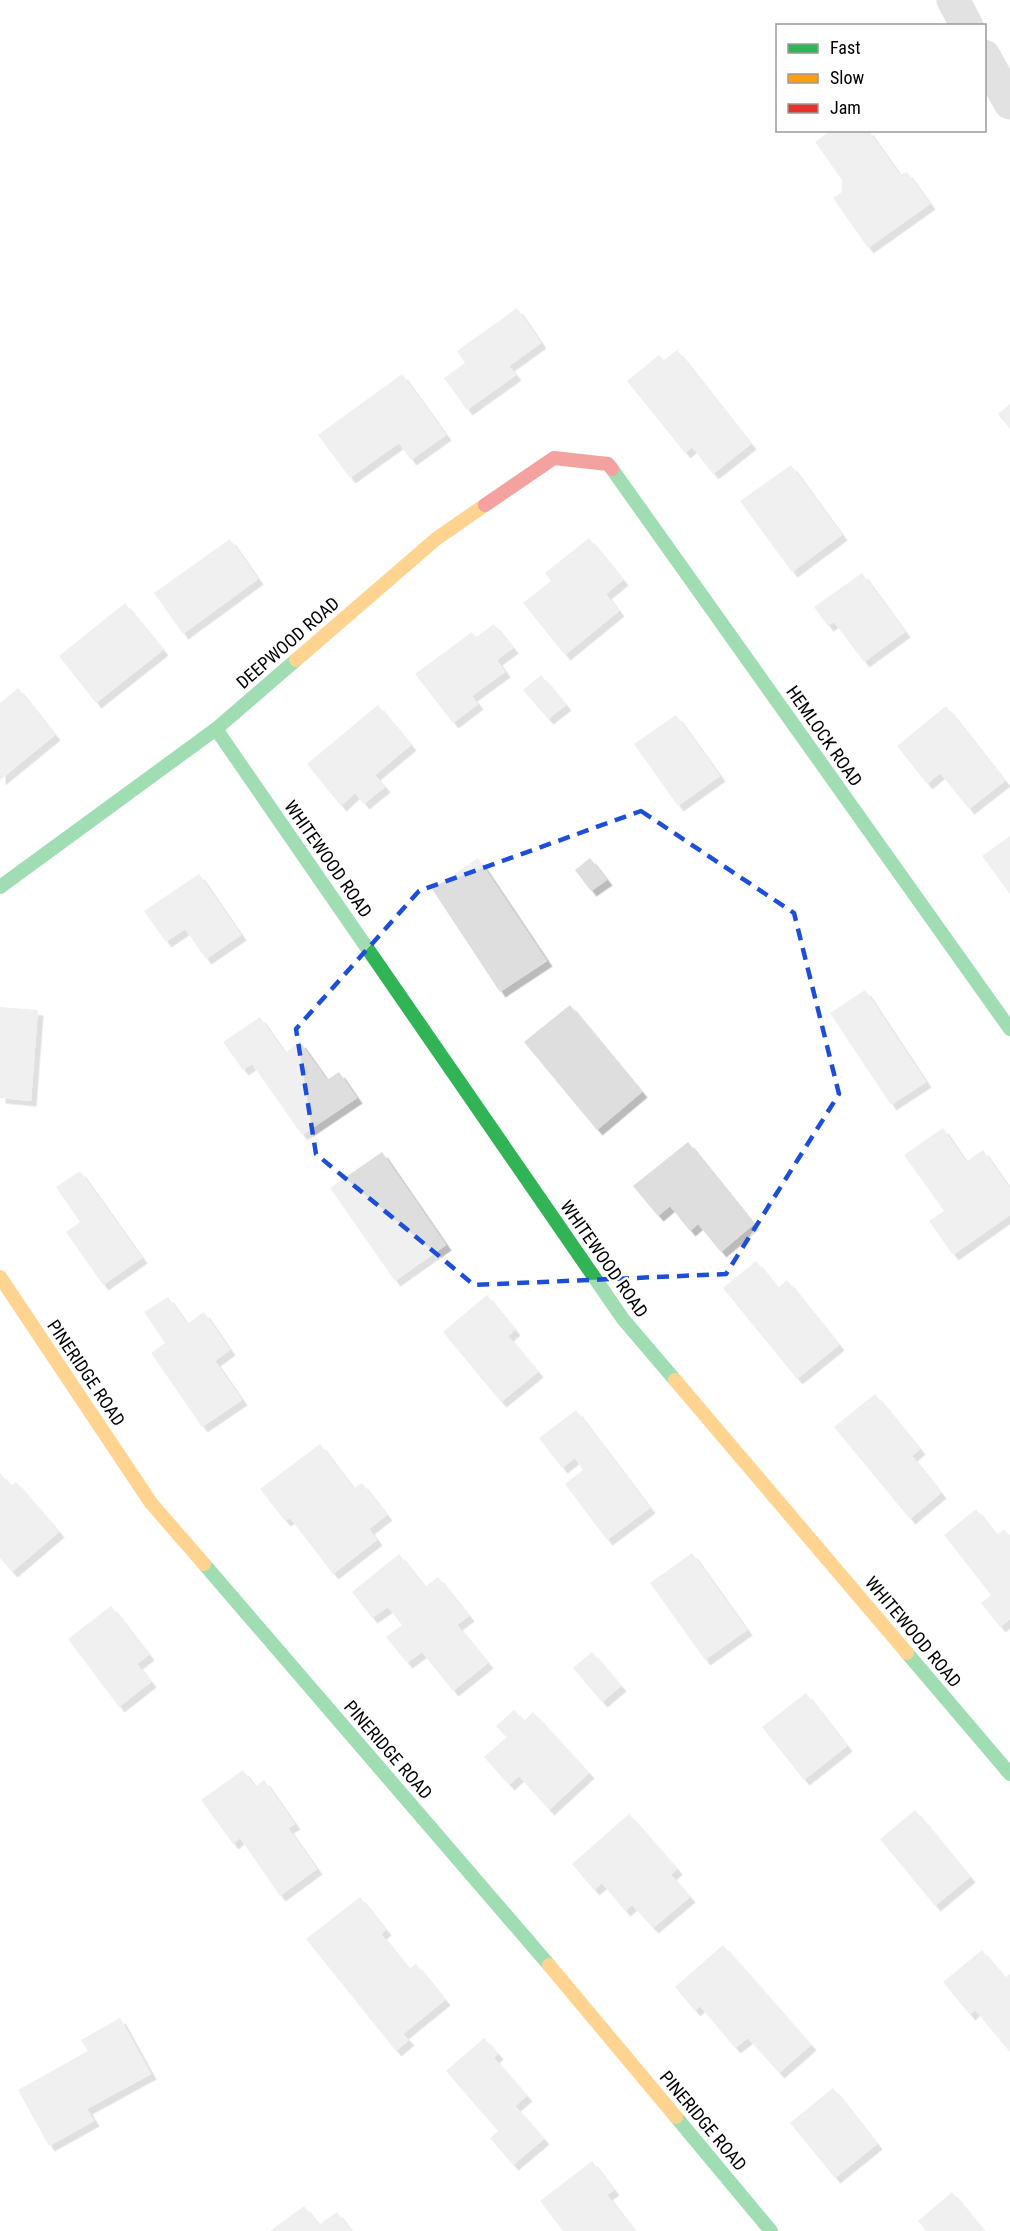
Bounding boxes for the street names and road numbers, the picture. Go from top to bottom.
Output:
street label: DEEPWOOD ROAD [232,592,343,693]
street label: HEMLOCK ROAD [782,682,867,790]
street label: WHITEWOOD ROAD [280,796,377,921]
street label: WHITEWOOD ROAD [556,1196,653,1321]
street label: PINERIDGE ROAD [43,1316,130,1430]
street label: WHITEWOOD ROAD [861,1572,966,1691]
street label: PINERIDGE ROAD [340,1696,437,1803]
street label: PINERIDGE ROAD [656,2067,751,2175]

